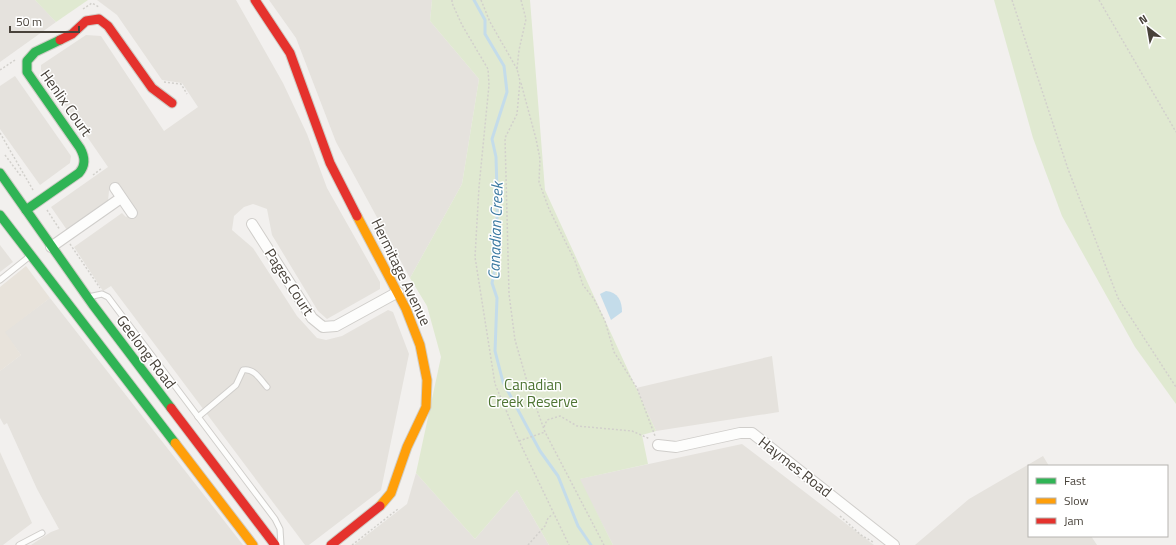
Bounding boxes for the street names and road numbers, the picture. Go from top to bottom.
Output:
street label: Henlix Court [35,65,98,141]
street label: Hermitage Avenue [365,214,437,329]
street label: Pages Court [259,243,320,321]
street label: Geelong Road [111,310,182,393]
street label: Haymes Road [754,431,837,503]

